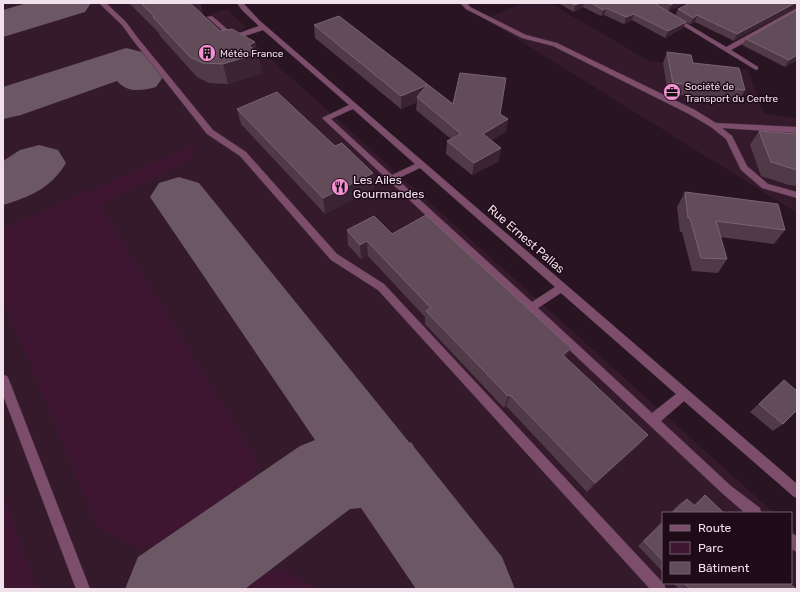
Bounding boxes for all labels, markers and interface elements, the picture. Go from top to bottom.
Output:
building icon: Météo France [197,43,217,63]
place label: Météo France [220,48,284,60]
place label: Société de Transport du Centre [685,81,779,105]
office icon: Société de Transport du Centre [662,82,682,102]
place label: Les Ailes Gourmandes [353,173,424,201]
restaurant icon: Les Ailes Gourmandes [330,177,350,197]
street label: Rue Ernest Pallas [485,202,567,276]
legend [662,512,792,584]
text: Route [698,521,732,535]
text: Parc [698,541,724,555]
text: Bâtiment [698,561,750,575]

